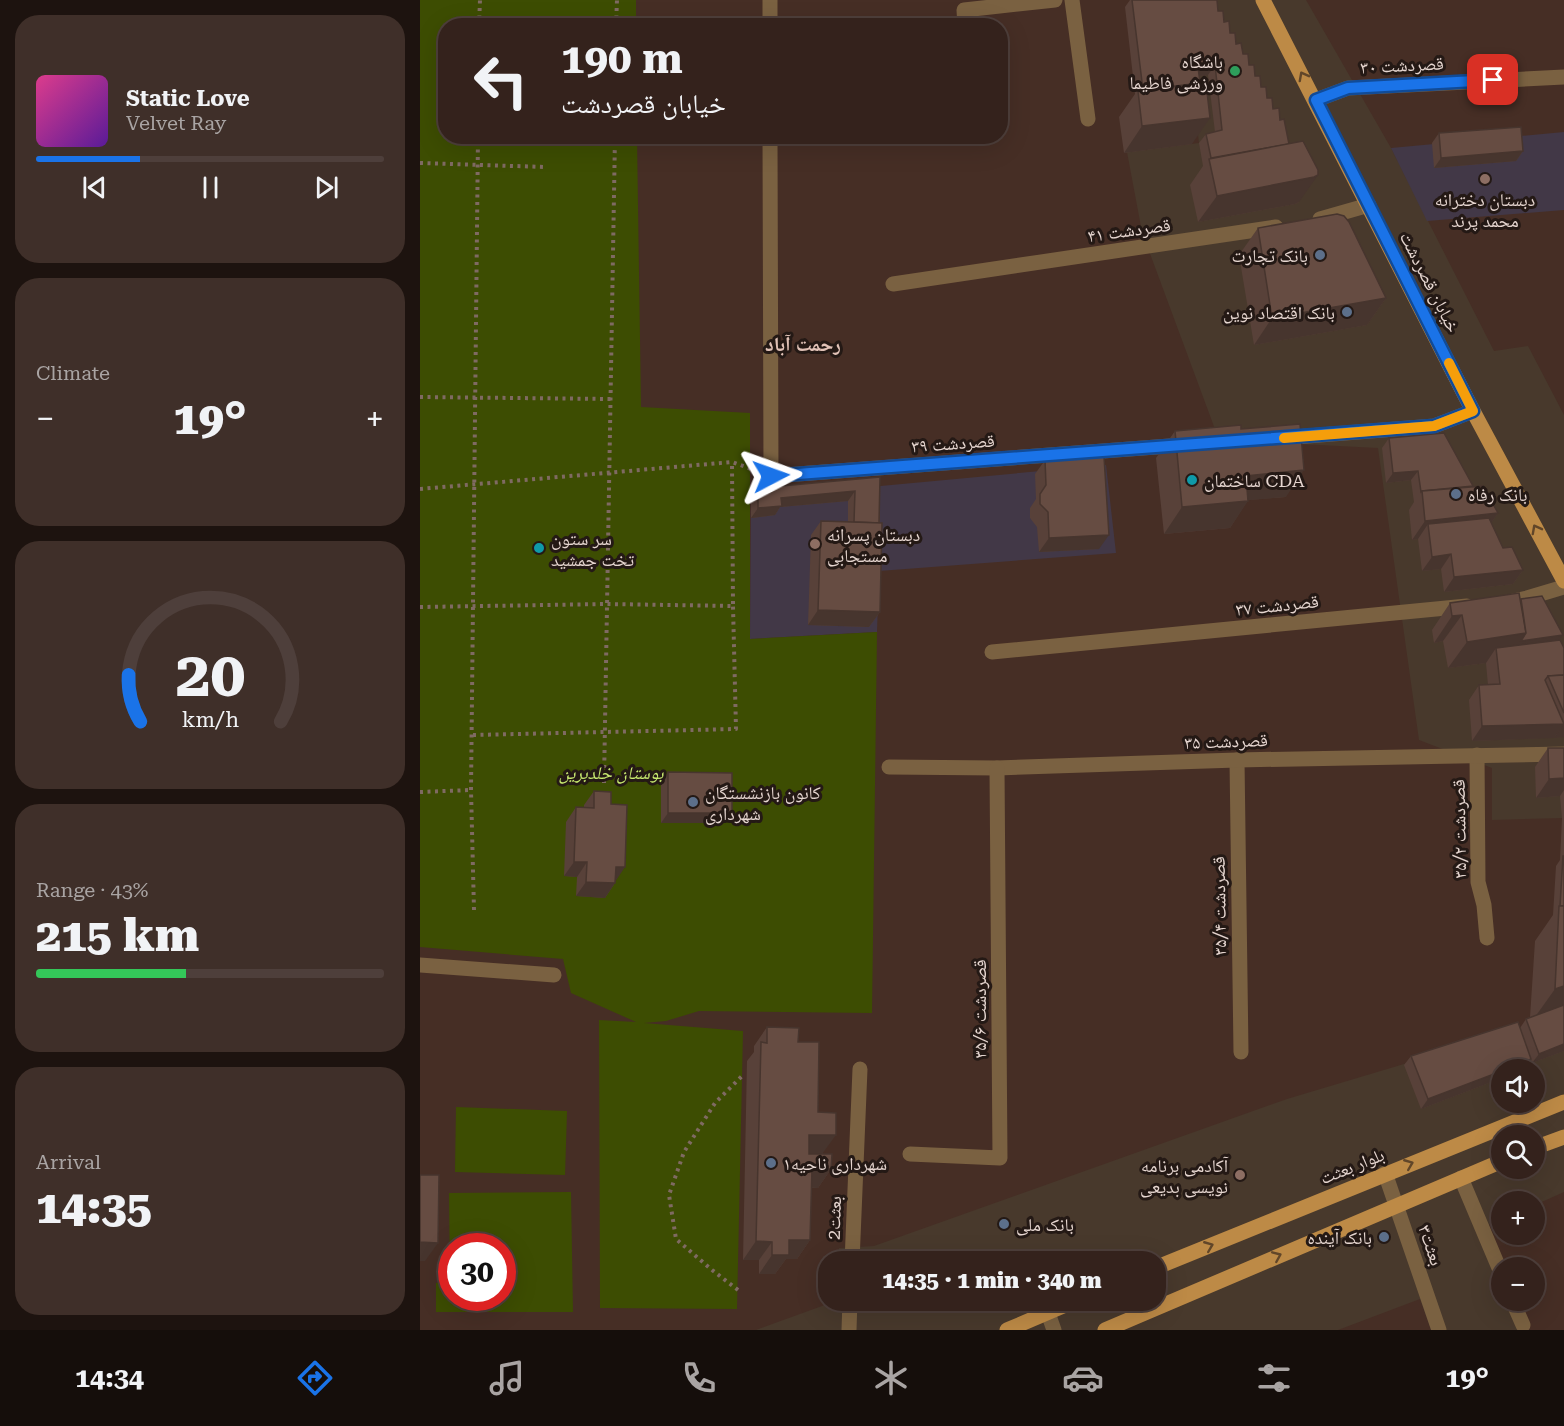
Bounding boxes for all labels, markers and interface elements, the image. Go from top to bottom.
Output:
text: 190 m [561,34,683,83]
icon: left [462,42,540,120]
place label: باشگاه ورزشی فاطیما [1129,51,1223,94]
street label: قصردشت ۳۰ [1360,52,1444,78]
pin [1467,54,1518,105]
icon: arrive [1476,63,1509,96]
marker: باشگاه ورزشی فاطیما [1228,64,1242,78]
one-way arrow [1299,72,1310,82]
text: Static Love [126,86,250,111]
text: خیابان قصردشت [561,88,726,120]
text: Velvet Ray [126,111,226,135]
icon: previous [78,171,111,204]
icon: pause [194,171,227,204]
icon: next [310,171,343,204]
marker: دبستان دخترانه محمد پرند [1478,172,1492,186]
place label: دبستان دخترانه محمد پرند [1435,189,1535,232]
street label: قصردشت ۴۱ [1086,214,1172,246]
street label: خیابان قصردشت [1395,228,1464,336]
place label: بانک تجارت [1231,245,1308,266]
marker: بانک تجارت [1313,248,1327,262]
place label: بانک اقتصاد نوین [1223,302,1335,324]
marker: بانک اقتصاد نوین [1340,305,1354,319]
district label: رحمت آباد [765,332,841,356]
text: Climate [36,361,110,385]
text: 19° [174,392,247,445]
text: − [36,399,54,438]
text: + [366,399,384,438]
street label: قصردشت ۳۹ [911,430,995,456]
position arrow [739,444,803,508]
place label: ساختمان CDA [1204,470,1305,492]
marker: ساختمان CDA [1185,473,1199,487]
place label: بانک رفاه [1468,484,1527,505]
marker: بانک رفاه [1449,487,1463,501]
place label: دبستان پسرانه مستجابی [827,524,920,567]
one-way arrow [1532,525,1543,536]
place label: سر ستون تخت جمشید [551,528,634,570]
marker: دبستان پسرانه مستجابی [808,537,822,551]
marker: سر ستون تخت جمشید [532,541,546,555]
street label: قصردشت ۳۷ [1234,590,1320,620]
text: 20 [175,638,245,711]
text: km/h [181,707,239,732]
street label: قصردشت ۳۵ [1184,729,1268,753]
park label: بوستان خلدبرین [559,762,664,784]
street label: قصردشت ۳۵/۲ [1448,779,1470,879]
place label: کانون بازنشستگان شهرداری [705,782,821,825]
marker: کانون بازنشستگان شهرداری [686,795,700,809]
street label: قصردشت ۳۵/۴ [1208,856,1230,956]
text: Range · 43% [36,878,148,902]
text: 215 km [36,909,199,962]
street label: قصردشت ۳۵/۶ [969,959,990,1059]
map controls [1491,1059,1545,1311]
button: sound [1491,1059,1545,1113]
button: search [1491,1125,1545,1179]
street label: بلوار بعثت [1317,1144,1387,1189]
text: Arrival [36,1150,101,1174]
place label: شهرداری ناحیه۱ [783,1153,887,1175]
place label: آکادمی برنامه نویسی بدیعی [1140,1155,1228,1198]
marker: شهرداری ناحیه۱ [764,1156,778,1170]
one-way arrow [1403,1159,1414,1171]
marker: آکادمی برنامه نویسی بدیعی [1233,1168,1247,1182]
text: 14:35 [36,1181,152,1234]
button: + [1491,1191,1545,1245]
street label: 2بعثت [823,1196,846,1240]
place label: بانک ملی [1016,1214,1074,1236]
marker: بانک ملی [997,1217,1011,1231]
street label: بعثت۳ [1414,1222,1448,1268]
place label: بانک آینده [1307,1227,1372,1248]
marker: بانک آینده [1377,1230,1391,1244]
speed limit sign: 30 [438,1233,516,1311]
one-way arrow [1203,1241,1214,1253]
one-way arrow [1271,1251,1282,1263]
button: − [1491,1257,1545,1311]
text: 14:35 · 1 min · 340 m [882,1268,1102,1293]
icon: directions [294,1357,336,1399]
icon: music [486,1357,528,1399]
icon: phone [678,1357,720,1399]
icon: climate [870,1357,912,1399]
icon: car [1062,1357,1104,1399]
icon: filters [1253,1357,1295,1399]
text: 14:34 [75,1362,144,1394]
text: 19° [1445,1362,1489,1394]

